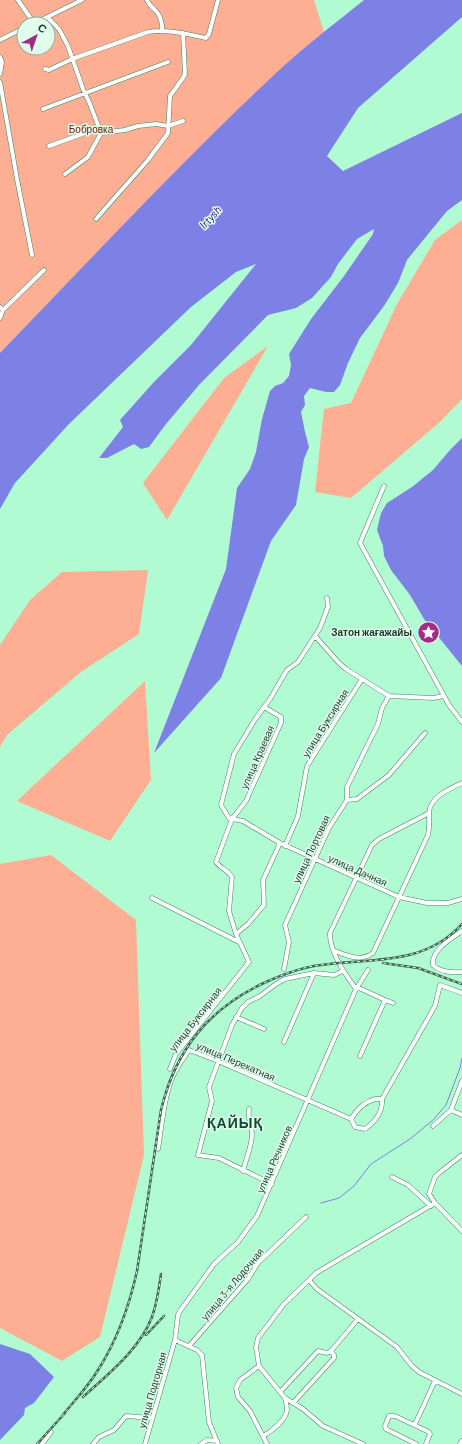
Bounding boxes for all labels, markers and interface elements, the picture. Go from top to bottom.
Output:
north arrow [16,16,56,56]
text: С [36,20,50,36]
park label: Бобровка [69,123,114,135]
water label: Irtysh [196,203,224,231]
place icon: Затон жағажайы [415,619,441,645]
place label: Затон жағажайы [331,626,412,638]
street label: улица Буксирная [299,687,351,759]
street label: улица Краевая [238,723,276,791]
street label: улица Портовая [290,813,332,885]
street label: улица Дачная [327,852,389,888]
street label: улица Буксирная [166,985,224,1053]
street label: улица Перекатная [195,1039,277,1083]
district label: ҚАЙЫҚ [207,1114,263,1131]
street label: улица Речников [254,1123,294,1195]
street label: улица 3-я Лодочная [198,1245,266,1323]
street label: улица Подгорная [135,1350,169,1430]

